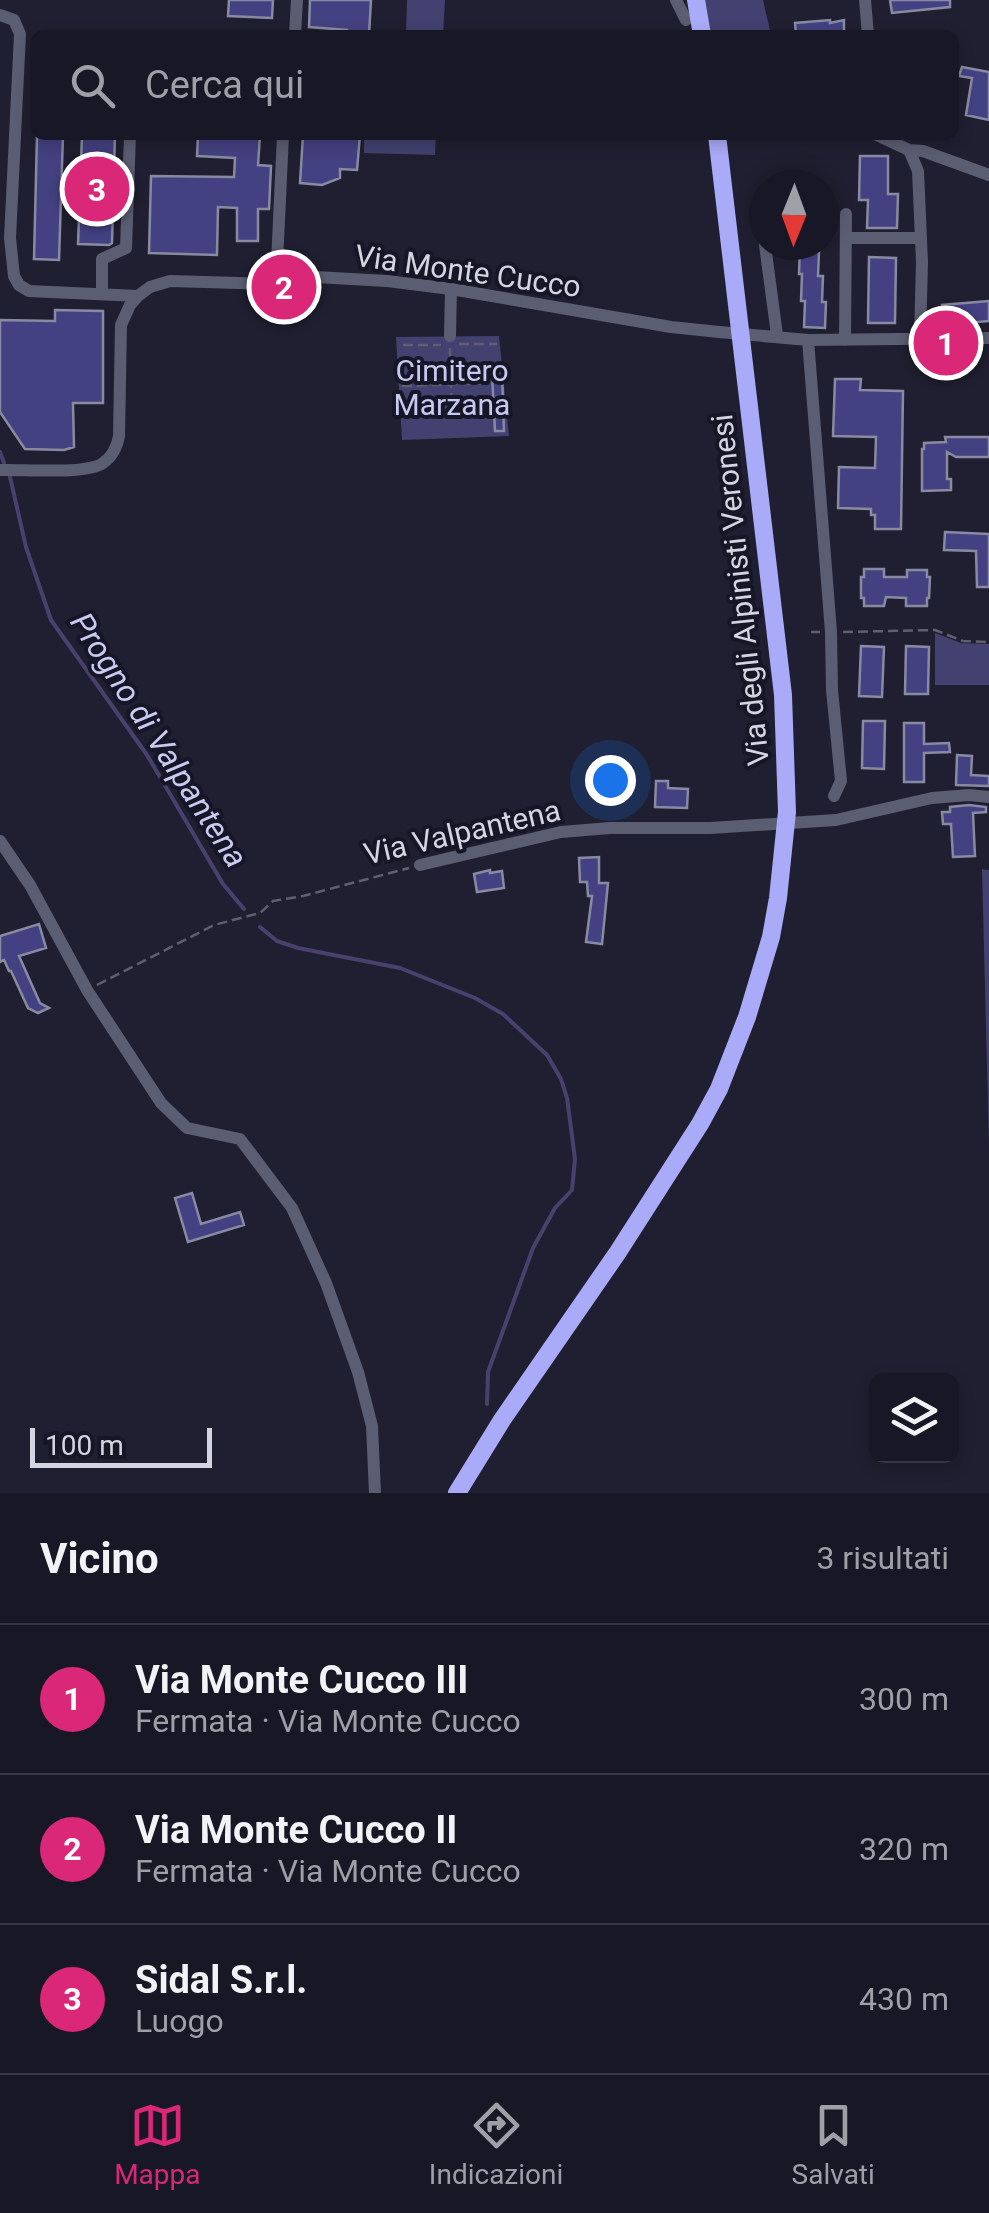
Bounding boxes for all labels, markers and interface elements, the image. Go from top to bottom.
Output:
search box [30,30,959,140]
icon: search [65,58,120,113]
text: Cerca qui [145,63,304,107]
pin: 3 [64,152,130,226]
north arrow [749,170,839,260]
street label: Via Monte Cucco [353,238,583,304]
pin: 2 [252,250,316,324]
pin: 1 [914,306,978,380]
park label: Cimitero Marzana [394,353,510,422]
street label: Via degli Alpinisti Veronesi [704,412,776,768]
water label: Progno di Valpantena [62,605,256,875]
your location [585,755,636,806]
street label: Via Valpantena [360,792,564,872]
map controls [869,1373,959,1463]
button: layers [869,1373,959,1463]
scale bar [30,1423,212,1468]
text: 100 m [45,1429,124,1462]
text: Vicino [40,1534,159,1583]
text: 3 risultati [816,1539,949,1577]
text: Via Monte Cucco III [135,1658,468,1702]
text: 1 [63,1680,82,1718]
text: 300 m [859,1680,949,1718]
text: Fermata · Via Monte Cucco [135,1702,521,1740]
text: Via Monte Cucco II [135,1808,457,1852]
text: 2 [63,1830,82,1868]
text: 320 m [859,1830,949,1868]
text: Fermata · Via Monte Cucco [135,1852,521,1890]
text: Sidal S.r.l. [135,1958,307,2002]
text: 3 [63,1980,82,2018]
text: 430 m [859,1980,949,2018]
text: Luogo [135,2002,224,2040]
tab: Mappa [114,2098,201,2191]
tab: Indicazioni [429,2098,563,2191]
tab: Salvati [792,2098,875,2191]

